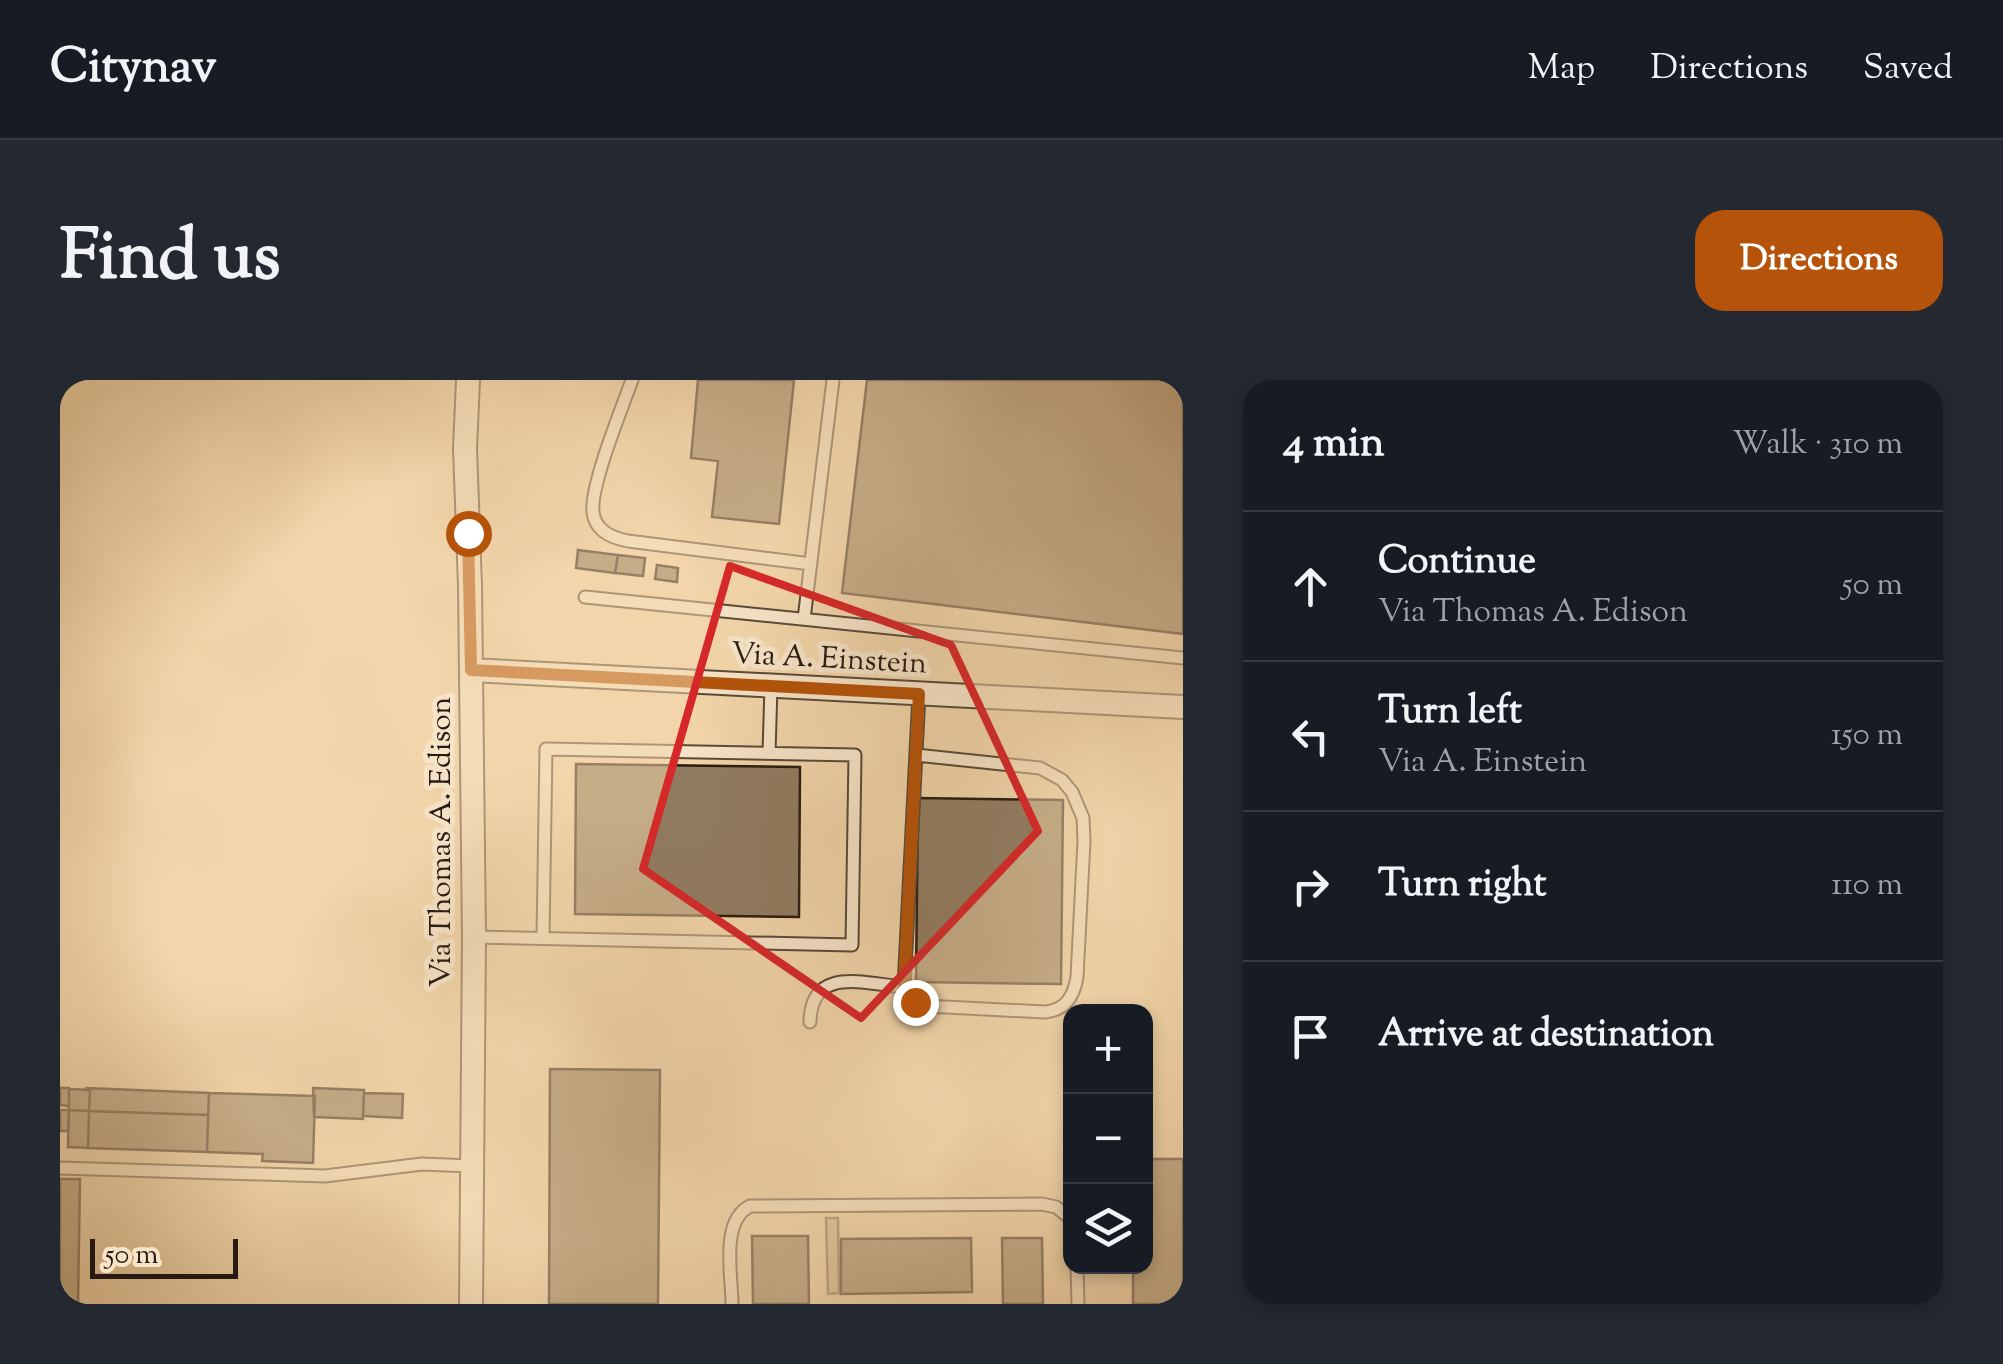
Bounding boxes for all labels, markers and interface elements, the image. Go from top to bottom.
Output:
text: Citynav [50,35,217,104]
text: Map [1528,44,1595,95]
text: Directions [1650,44,1808,95]
text: Saved [1863,44,1953,95]
text: Find us [60,210,281,310]
button: Directions [1695,210,1943,311]
text: 4 min [1283,415,1385,475]
text: Walk · 310 m [1733,422,1903,468]
route start [446,511,492,557]
text: Continue [1378,536,1536,590]
icon: ahead [1283,559,1338,614]
text: 50 m [1842,563,1903,609]
text: Via Thomas A. Edison [1378,590,1688,636]
street label: Via A. Einstein [730,633,928,687]
text: Turn left [1378,686,1522,740]
street label: Via Thomas A. Edison [421,696,464,987]
icon: left [1283,709,1338,764]
text: 150 m [1831,713,1903,759]
text: Via A. Einstein [1378,740,1587,786]
icon: right [1283,859,1338,914]
text: Turn right [1378,859,1546,913]
text: 110 m [1831,863,1903,909]
route end [893,980,939,1026]
map controls [1063,1004,1153,1274]
button: + [1063,1004,1153,1094]
icon: arrive [1283,1009,1338,1064]
text: Arrive at destination [1378,1009,1714,1063]
button: − [1063,1094,1153,1184]
button: layers [1063,1184,1153,1274]
scale bar [90,1234,238,1278]
text: 50 m [105,1236,159,1276]

